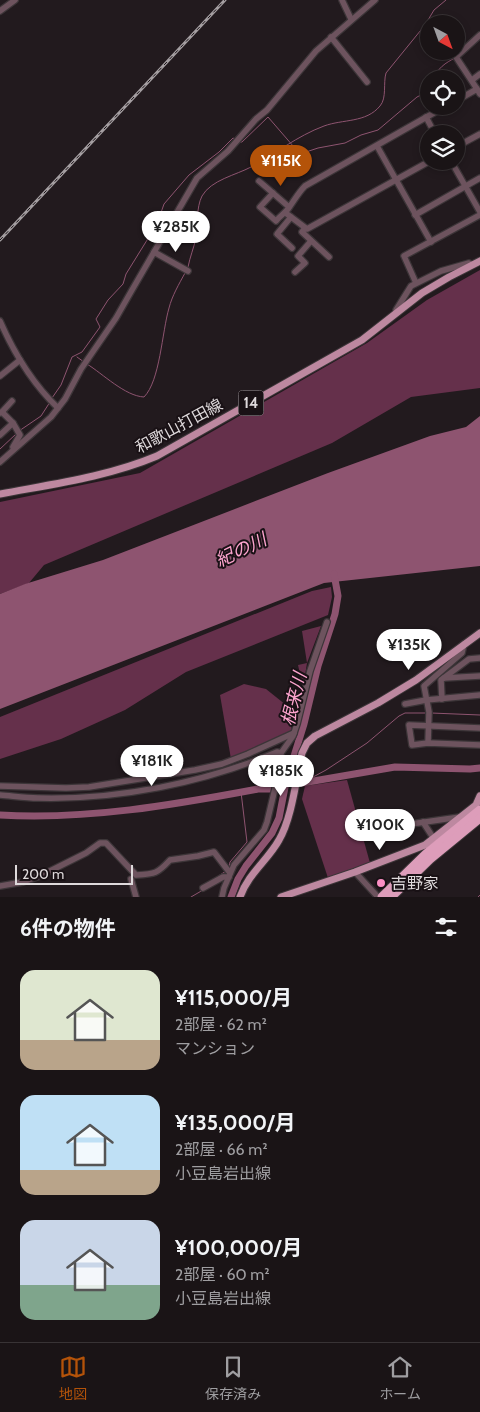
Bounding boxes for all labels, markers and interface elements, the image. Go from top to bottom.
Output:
north arrow [420,15,465,60]
map controls [420,15,465,170]
button: locate [420,70,465,115]
button: layers [420,125,465,170]
pin: ¥115K [246,144,316,187]
text: ¥115K [261,151,301,170]
pin: ¥285K [141,210,211,253]
text: ¥285K [153,217,199,236]
road number: 14 [238,390,264,416]
street label: 和歌山打田線 [132,395,226,457]
water label: 紀の川 [212,527,272,572]
pin: ¥135K [374,628,444,671]
text: ¥135K [388,635,430,654]
water label: 根来川 [277,668,312,728]
pin: ¥181K [117,744,187,787]
text: ¥181K [131,751,173,770]
pin: ¥185K [246,754,316,797]
text: ¥185K [259,761,303,780]
pin: ¥100K [345,808,415,851]
text: ¥100K [356,815,404,834]
scale bar [15,862,132,885]
text: 200 m [22,865,64,883]
place label: 吉野家 [391,874,439,893]
marker: 吉野家 [375,877,387,889]
icon: filters [432,913,460,941]
text: 6件の物件 [20,916,116,941]
text: ¥115,000/月 [175,985,292,1010]
icon: home [60,990,120,1050]
text: 2部屋 · 62 m² [175,1015,267,1034]
text: マンション [175,1039,255,1058]
text: ¥135,000/月 [175,1110,295,1135]
icon: home [60,1115,120,1175]
text: 2部屋 · 66 m² [175,1140,268,1159]
text: 小豆島岩出線 [175,1164,271,1183]
text: ¥100,000/月 [175,1235,302,1260]
icon: home [60,1240,120,1300]
text: 2部屋 · 60 m² [175,1265,270,1284]
text: 小豆島岩出線 [175,1289,271,1308]
tab: 地図 [59,1353,87,1403]
tab: 保存済み [205,1353,261,1403]
tab: ホーム [379,1353,421,1403]

